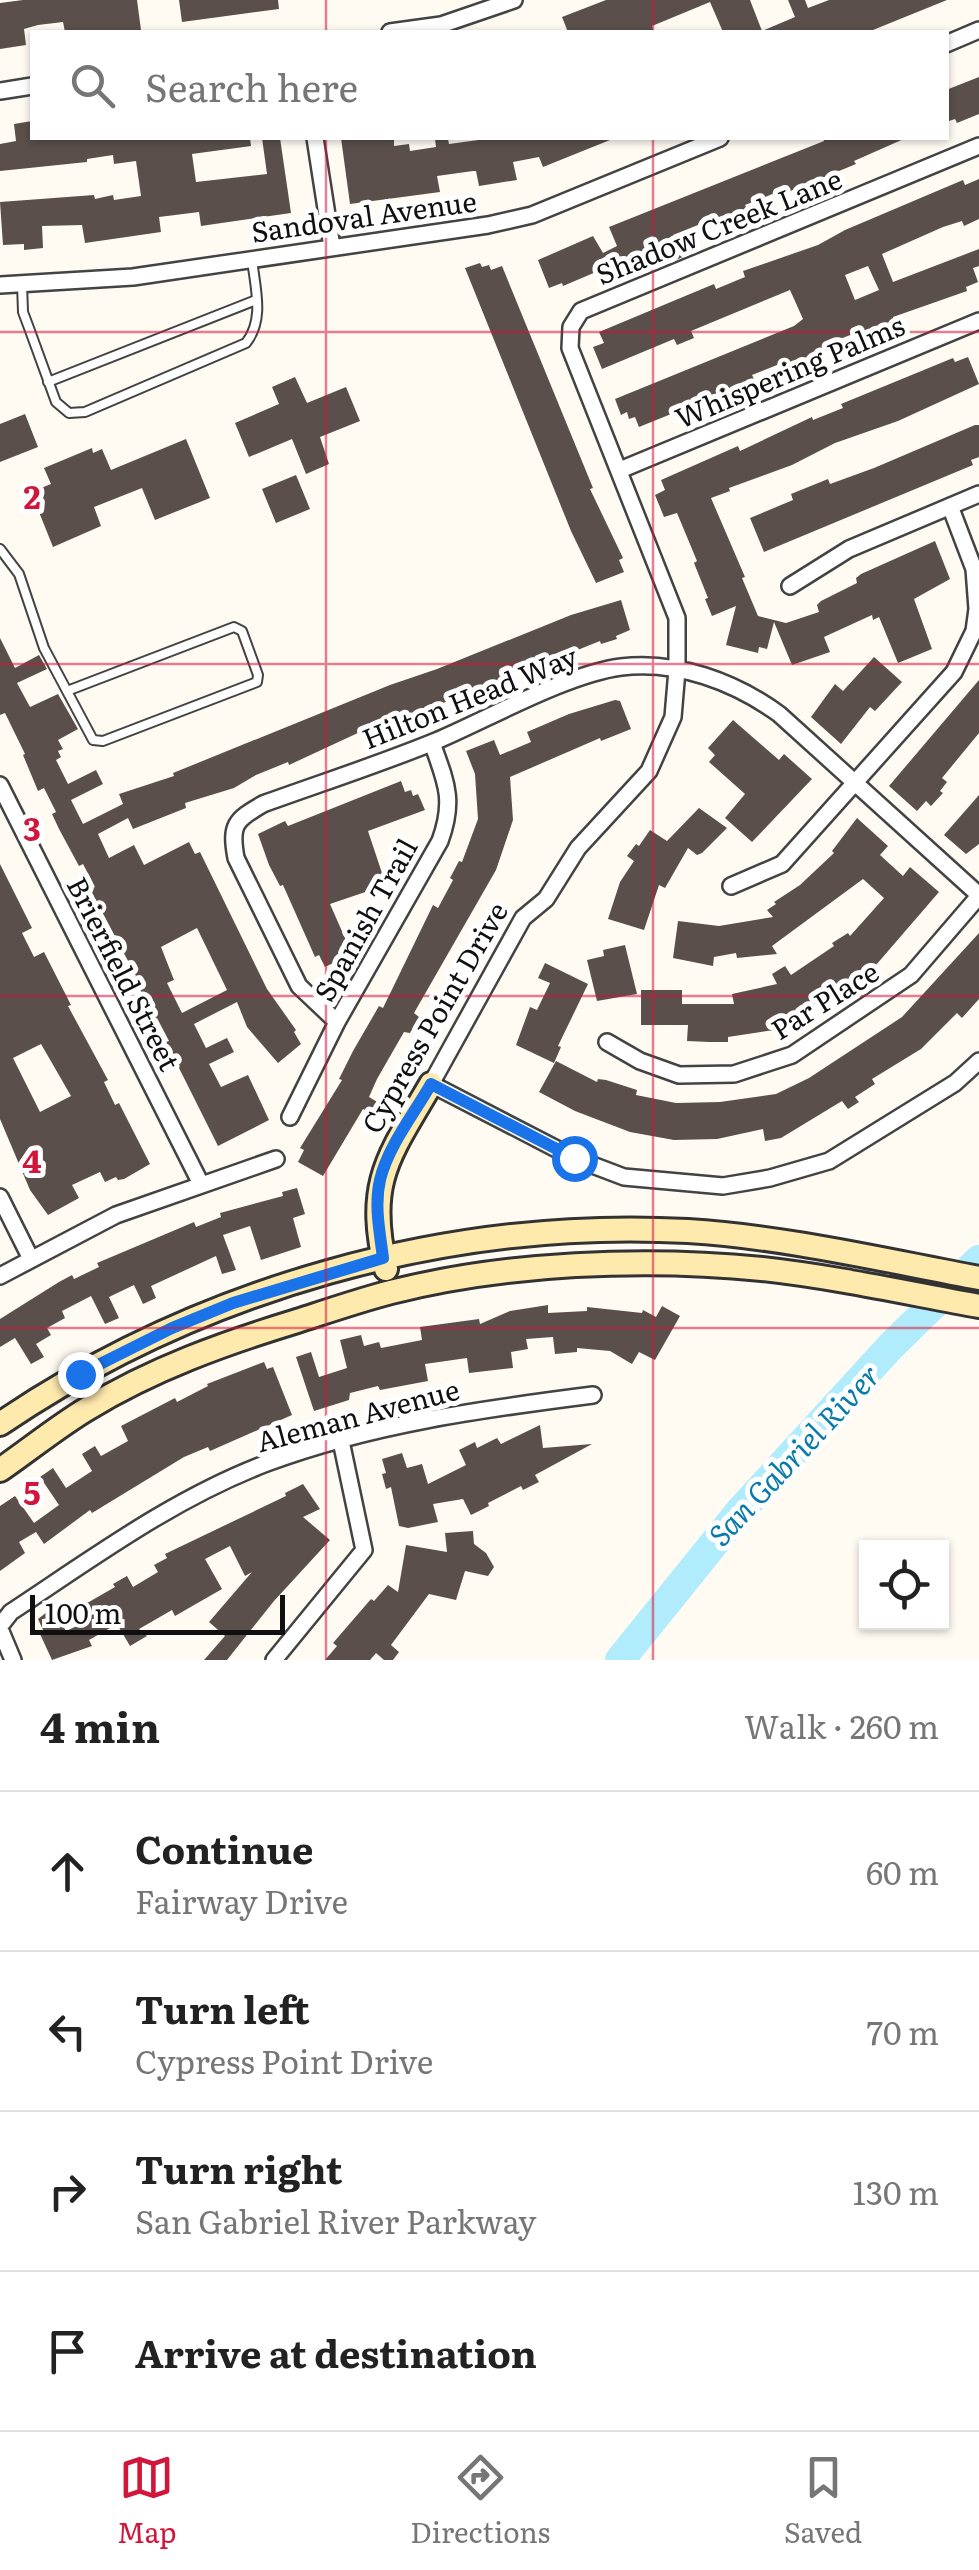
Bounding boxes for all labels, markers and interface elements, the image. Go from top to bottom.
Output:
search box [30,30,949,140]
text: Search here [145,57,358,114]
icon: search [65,58,120,113]
street label: Shadow Creek Lane [589,157,848,294]
street label: Sandoval Avenue [248,178,479,252]
street label: Whispering Palms [668,303,911,437]
text: 2 [23,471,41,519]
street label: Hilton Head Way [355,634,584,758]
text: 3 [23,803,41,851]
street label: Spanish Trail [302,830,426,1008]
street label: Brierfield Street [58,869,192,1078]
street label: Cypress Point Drive [350,893,517,1141]
street label: Par Place [762,950,886,1049]
text: 4 [22,1135,42,1183]
route start [552,1136,598,1182]
route end [58,1352,104,1398]
water label: San Gabriel River [697,1353,889,1555]
street label: Aleman Avenue [251,1367,464,1461]
text: 5 [23,1467,41,1515]
map controls [859,1540,949,1630]
button: locate [859,1540,949,1630]
scale bar [30,1590,285,1634]
text: 100 m [45,1591,122,1633]
text: 4 min [40,1694,160,1756]
text: Walk · 260 m [744,1701,939,1749]
text: Continue [135,1819,313,1876]
icon: ahead [40,1844,95,1899]
text: 60 m [866,1847,939,1895]
text: Fairway Drive [135,1876,348,1924]
text: Turn left [135,1979,310,2036]
icon: left [40,2004,95,2059]
text: 70 m [867,2007,939,2055]
text: Cypress Point Drive [135,2036,433,2084]
text: Turn right [135,2139,342,2196]
icon: right [40,2164,95,2219]
text: 130 m [853,2167,939,2215]
text: San Gabriel River Parkway [135,2196,536,2244]
text: Arrive at destination [135,2323,537,2380]
icon: arrive [40,2324,95,2379]
tab: Map [117,2450,177,2552]
tab: Directions [410,2450,550,2552]
tab: Saved [784,2450,862,2552]

